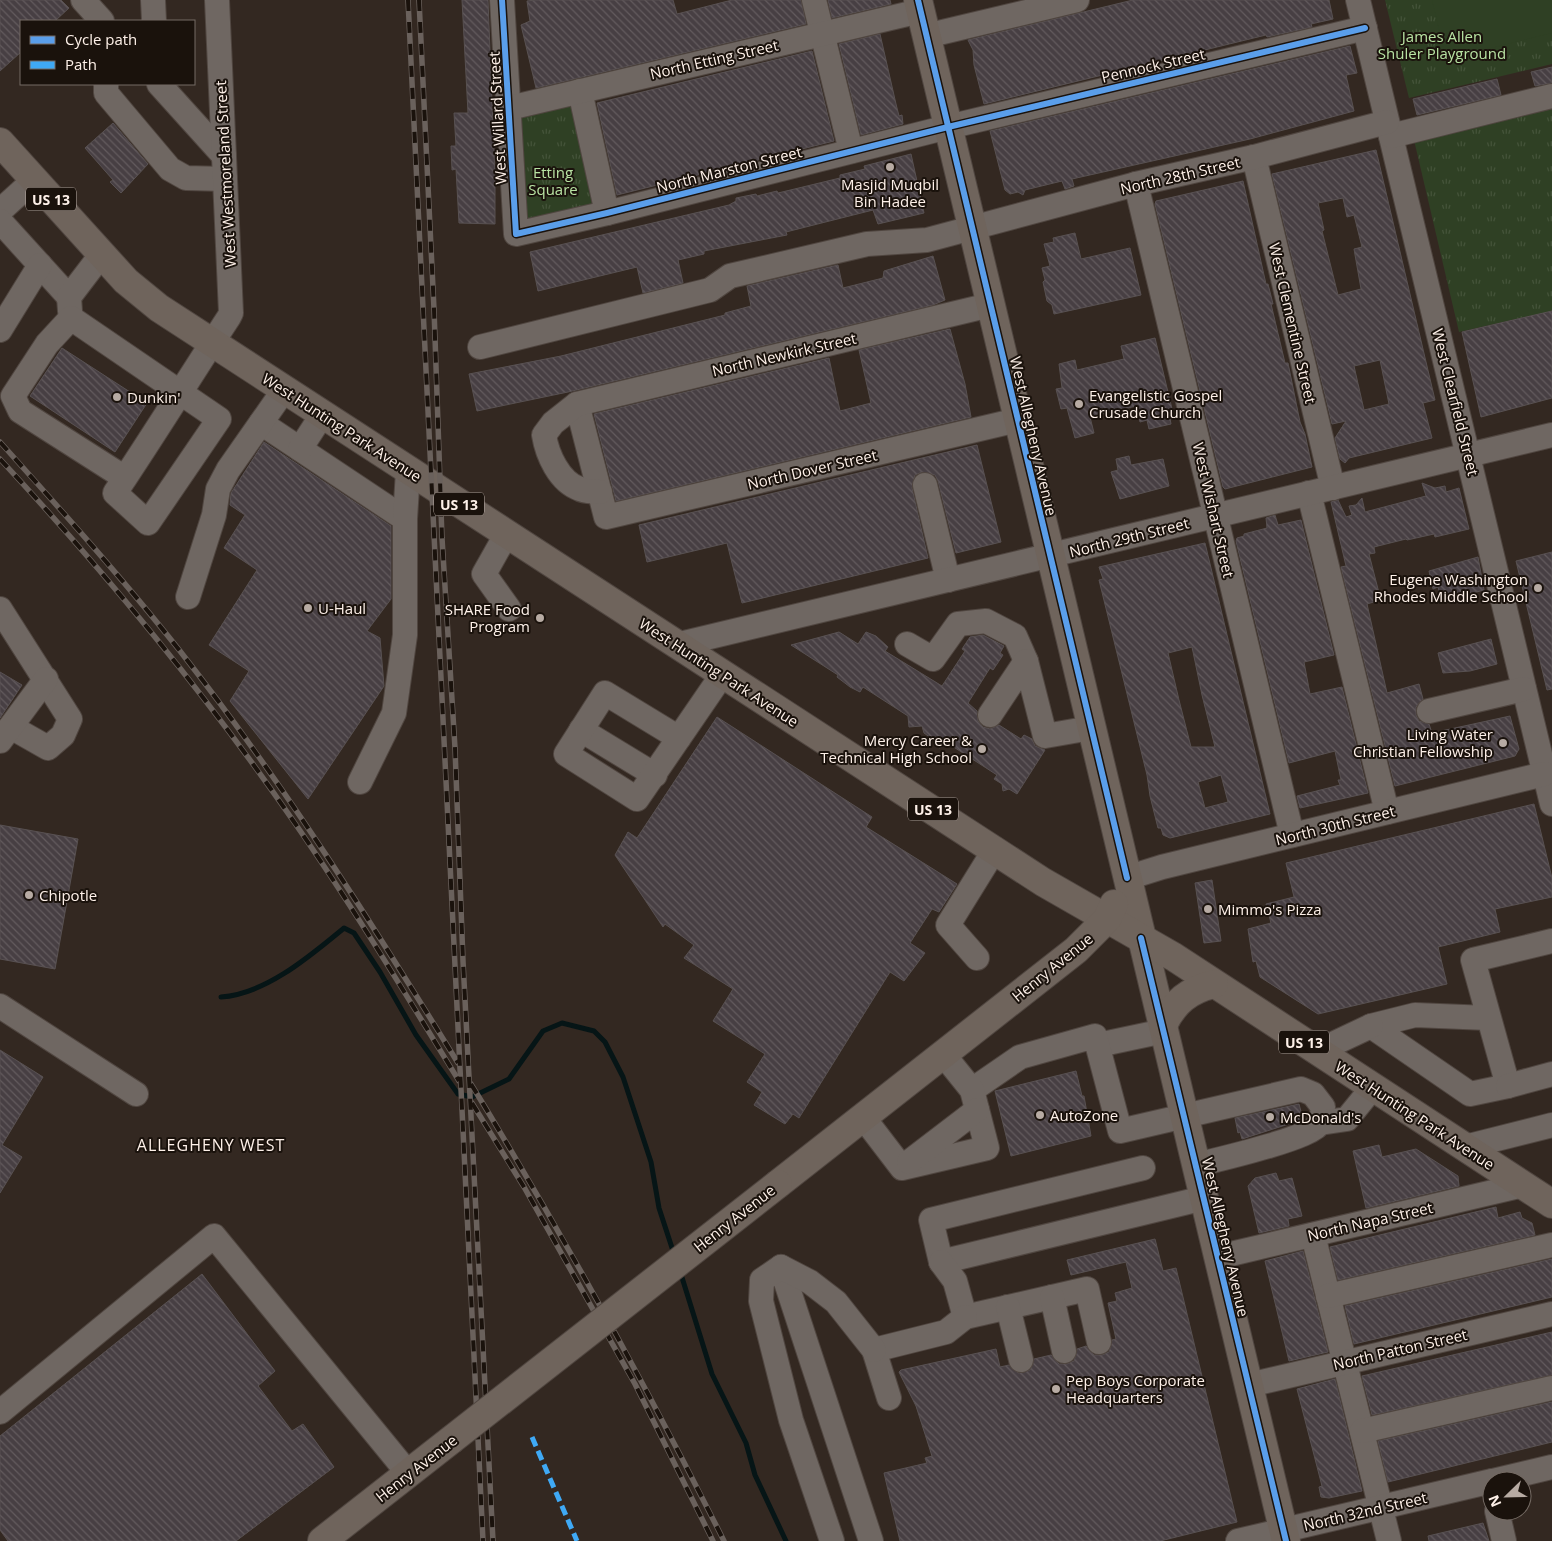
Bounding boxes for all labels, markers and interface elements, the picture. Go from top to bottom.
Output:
legend [20,20,195,85]
park label: James Allen Shuler Playground [1378,26,1506,63]
text: Cycle path [65,29,137,49]
street label: North Etting Street [648,35,780,83]
street label: Pennock Street [1099,43,1207,87]
street label: West Willard Street [484,51,510,185]
text: Path [65,54,97,74]
street label: West Westmoreland Street [210,80,240,268]
street label: North Marston Street [654,141,804,197]
street label: North 28th Street [1118,151,1242,199]
marker: Masjid Muqbil Bin Hadee [884,161,896,173]
park label: Etting Square [528,162,578,199]
place label: Masjid Muqbil Bin Hadee [841,174,939,211]
road number: US 13 [26,188,76,210]
street label: West Clementine Street [1265,241,1321,405]
street label: West Clearfield Street [1428,326,1484,478]
street label: North Newkirk Street [710,328,858,380]
street label: West Allegheny Avenue [1006,354,1062,518]
street label: West Hunting Park Avenue [259,368,425,486]
place label: Evangelistic Gospel Crusade Church [1089,385,1222,422]
place label: Dunkin' [127,387,180,407]
marker: Dunkin' [111,391,123,403]
marker: Evangelistic Gospel Crusade Church [1073,398,1085,410]
street label: West Wishart Street [1189,440,1239,580]
street label: North Dover Street [745,444,879,494]
road number: US 13 [434,492,484,516]
street label: North 29th Street [1067,512,1191,562]
place label: Eugene Washington Rhodes Middle School [1374,569,1528,606]
marker: Eugene Washington Rhodes Middle School [1532,582,1544,594]
place label: U-Haul [318,598,366,618]
place label: SHARE Food Program [445,599,530,636]
marker: U-Haul [302,602,314,614]
marker: SHARE Food Program [534,612,546,624]
street label: West Hunting Park Avenue [636,613,802,731]
place label: Living Water Christian Fellowship [1353,724,1493,761]
place label: Mercy Career & Technical High School [820,730,972,767]
marker: Living Water Christian Fellowship [1497,737,1509,749]
marker: Mercy Career & Technical High School [976,743,988,755]
road number: US 13 [908,798,958,821]
street label: North 30th Street [1273,800,1397,850]
place label: Chipotle [39,885,97,905]
marker: Chipotle [23,889,35,901]
place label: Mimmo's Pizza [1218,899,1322,919]
marker: Mimmo's Pizza [1202,903,1214,915]
street label: Henry Avenue [1007,928,1097,1006]
road number: US 13 [1279,1030,1329,1054]
street label: West Hunting Park Avenue [1332,1056,1498,1174]
place label: AutoZone [1050,1105,1118,1125]
place label: McDonald's [1280,1107,1362,1127]
marker: AutoZone [1034,1109,1046,1121]
marker: McDonald's [1264,1111,1276,1123]
district label: ALLEGHENY WEST [137,1134,285,1156]
street label: West Allegheny Avenue [1198,1155,1254,1319]
street label: Henry Avenue [689,1180,779,1256]
street label: North Napa Street [1305,1197,1435,1245]
street label: North Patton Street [1331,1324,1469,1374]
place label: Pep Boys Corporate Headquarters [1066,1370,1205,1407]
marker: Pep Boys Corporate Headquarters [1050,1383,1062,1395]
street label: Henry Avenue [371,1430,461,1506]
north arrow [1482,1471,1532,1521]
street label: North 32nd Street [1301,1487,1429,1535]
text: N [1484,1492,1506,1510]

